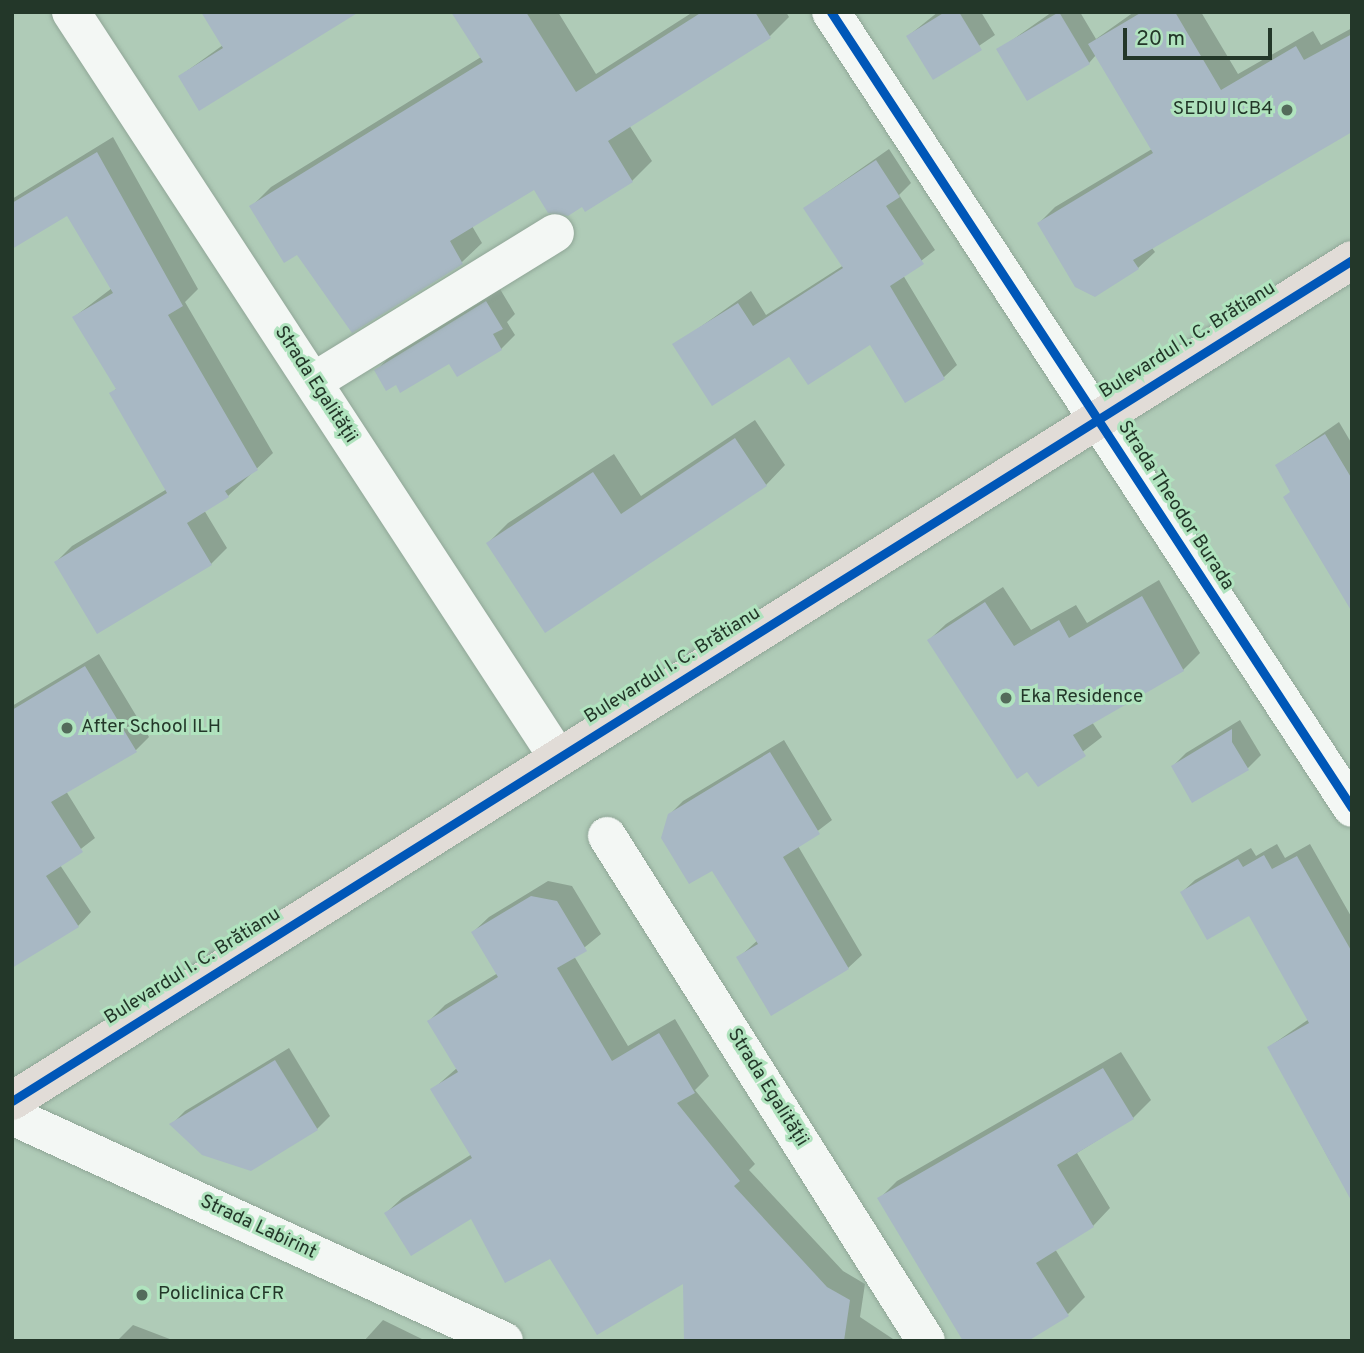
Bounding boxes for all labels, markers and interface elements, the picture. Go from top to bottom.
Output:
scale bar [1126,14,1275,58]
text: 20 m [1136,26,1185,53]
place label: SEDIU ICB4 [1173,99,1273,121]
marker: SEDIU ICB4 [1279,102,1295,118]
street label: Bulevardul I. C. Brătianu [1096,277,1280,405]
street label: Strada Egalității [269,322,361,448]
street label: Strada Theodor Burada [1112,417,1238,595]
street label: Bulevardul I. C. Brătianu [581,602,765,730]
place label: Eka Residence [1020,687,1143,709]
marker: Eka Residence [998,690,1014,706]
place label: After School ILH [81,717,221,739]
marker: After School ILH [59,720,75,736]
street label: Bulevardul I. C. Brătianu [101,903,285,1031]
street label: Strada Egalității [722,1025,812,1151]
street label: Strada Labirint [196,1191,320,1265]
place label: Policlinica CFR [158,1284,284,1306]
marker: Policlinica CFR [132,1285,152,1305]

